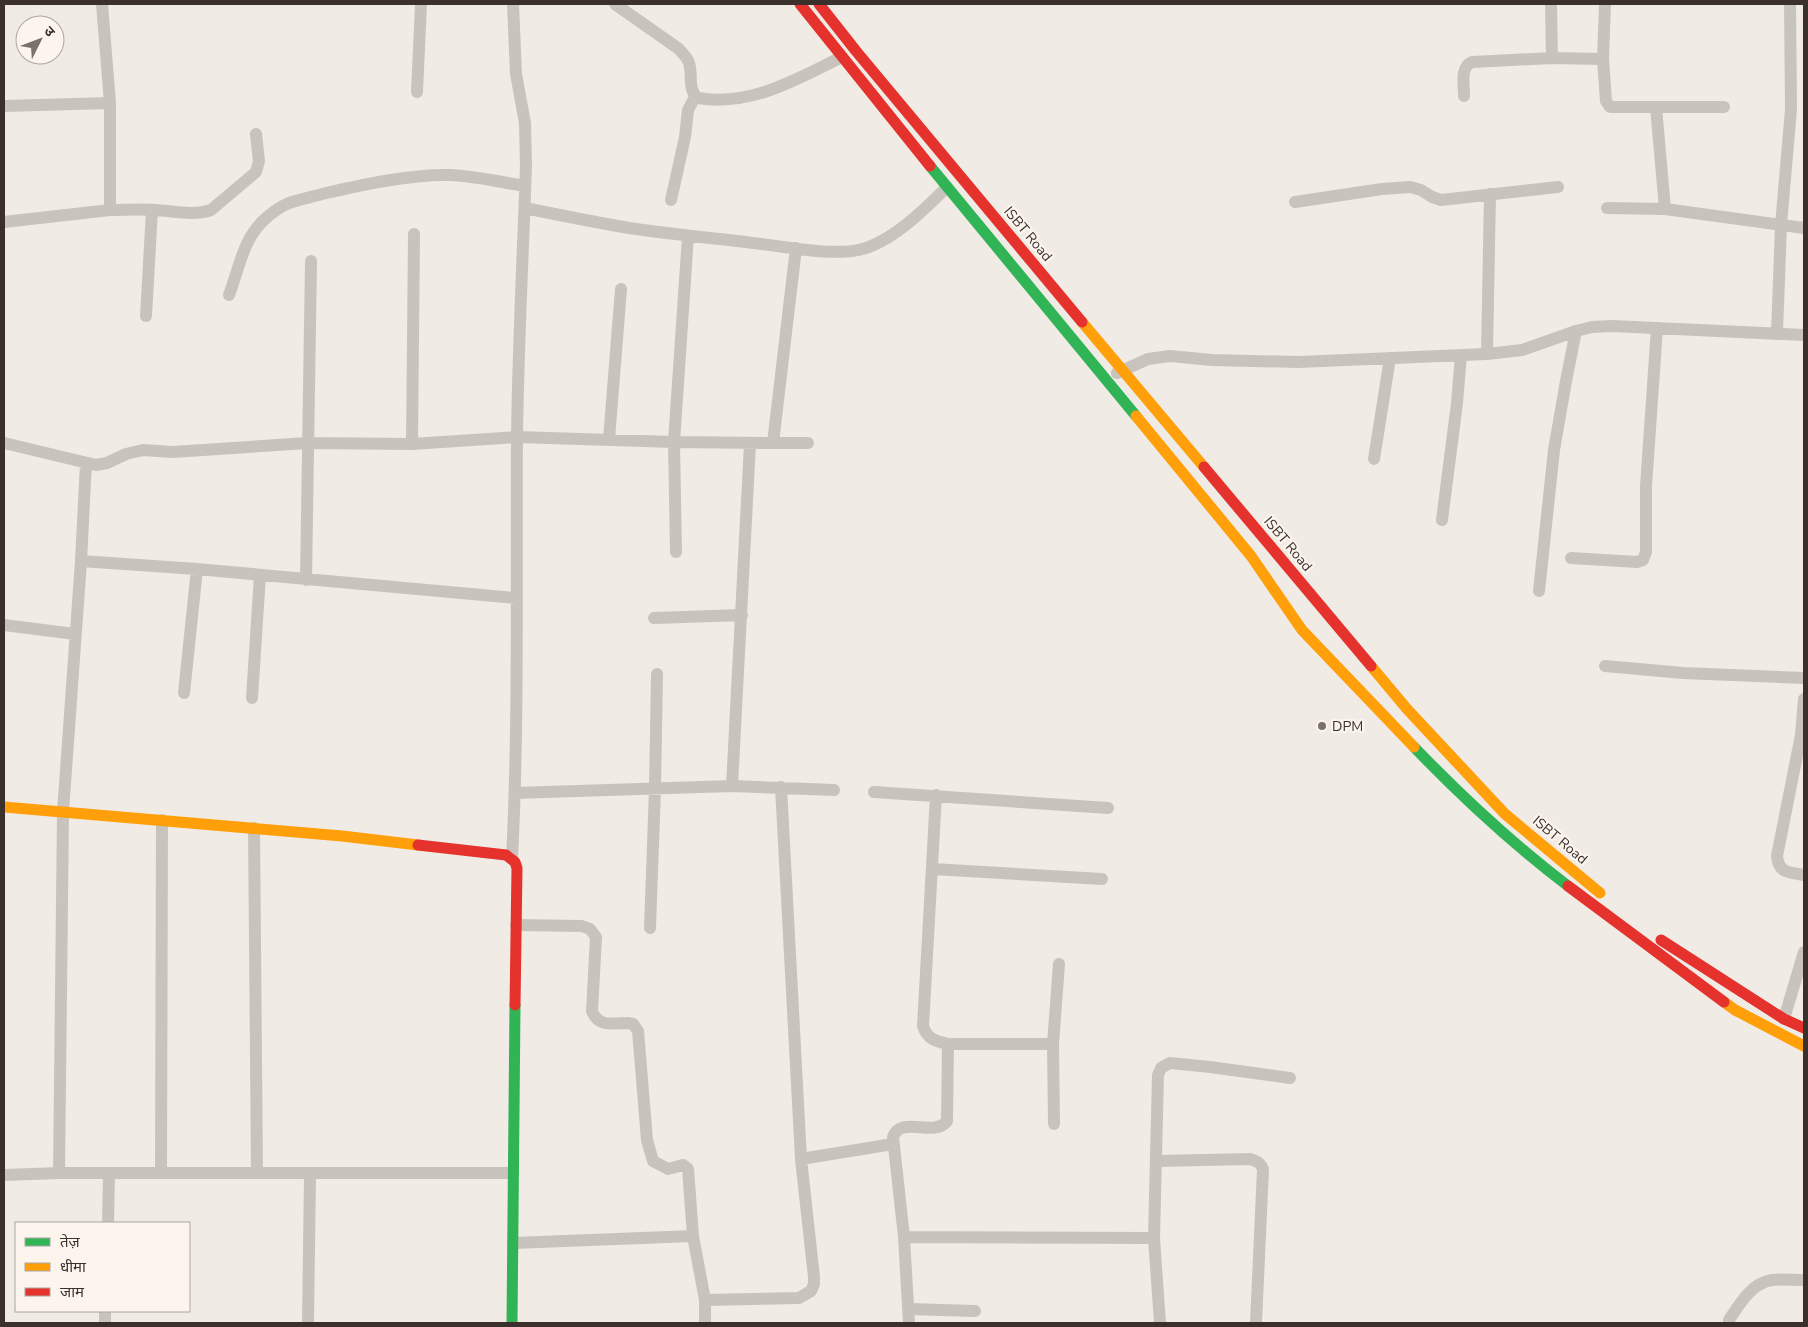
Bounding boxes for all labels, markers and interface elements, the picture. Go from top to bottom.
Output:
north arrow [15,15,65,65]
text: उ [39,22,60,42]
street label: ISBT Road [999,203,1057,265]
street label: ISBT Road [1259,513,1317,575]
place label: DPM [1332,717,1363,736]
marker: DPM [1316,720,1328,732]
street label: ISBT Road [1529,811,1591,869]
legend [15,1222,190,1312]
text: तेज़ [60,1232,81,1252]
text: धीमा [60,1257,87,1277]
text: जाम [60,1282,85,1302]

